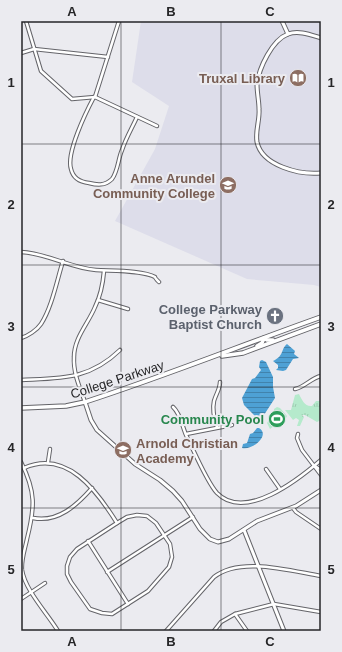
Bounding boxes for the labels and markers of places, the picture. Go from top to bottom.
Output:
library icon: Truxal Library [288,68,308,88]
place label: Truxal Library [199,71,286,86]
place label: Anne Arundel Community College [93,171,215,201]
school or university icon: Anne Arundel Community College [218,175,238,195]
place label: College Parkway Baptist Church [159,302,263,332]
church icon: College Parkway Baptist Church [265,306,285,326]
sports icon: Community Pool [267,409,287,429]
place label: Community Pool [161,412,264,427]
place label: Arnold Christian Academy [136,436,238,466]
school or university icon: Arnold Christian Academy [113,440,133,460]

